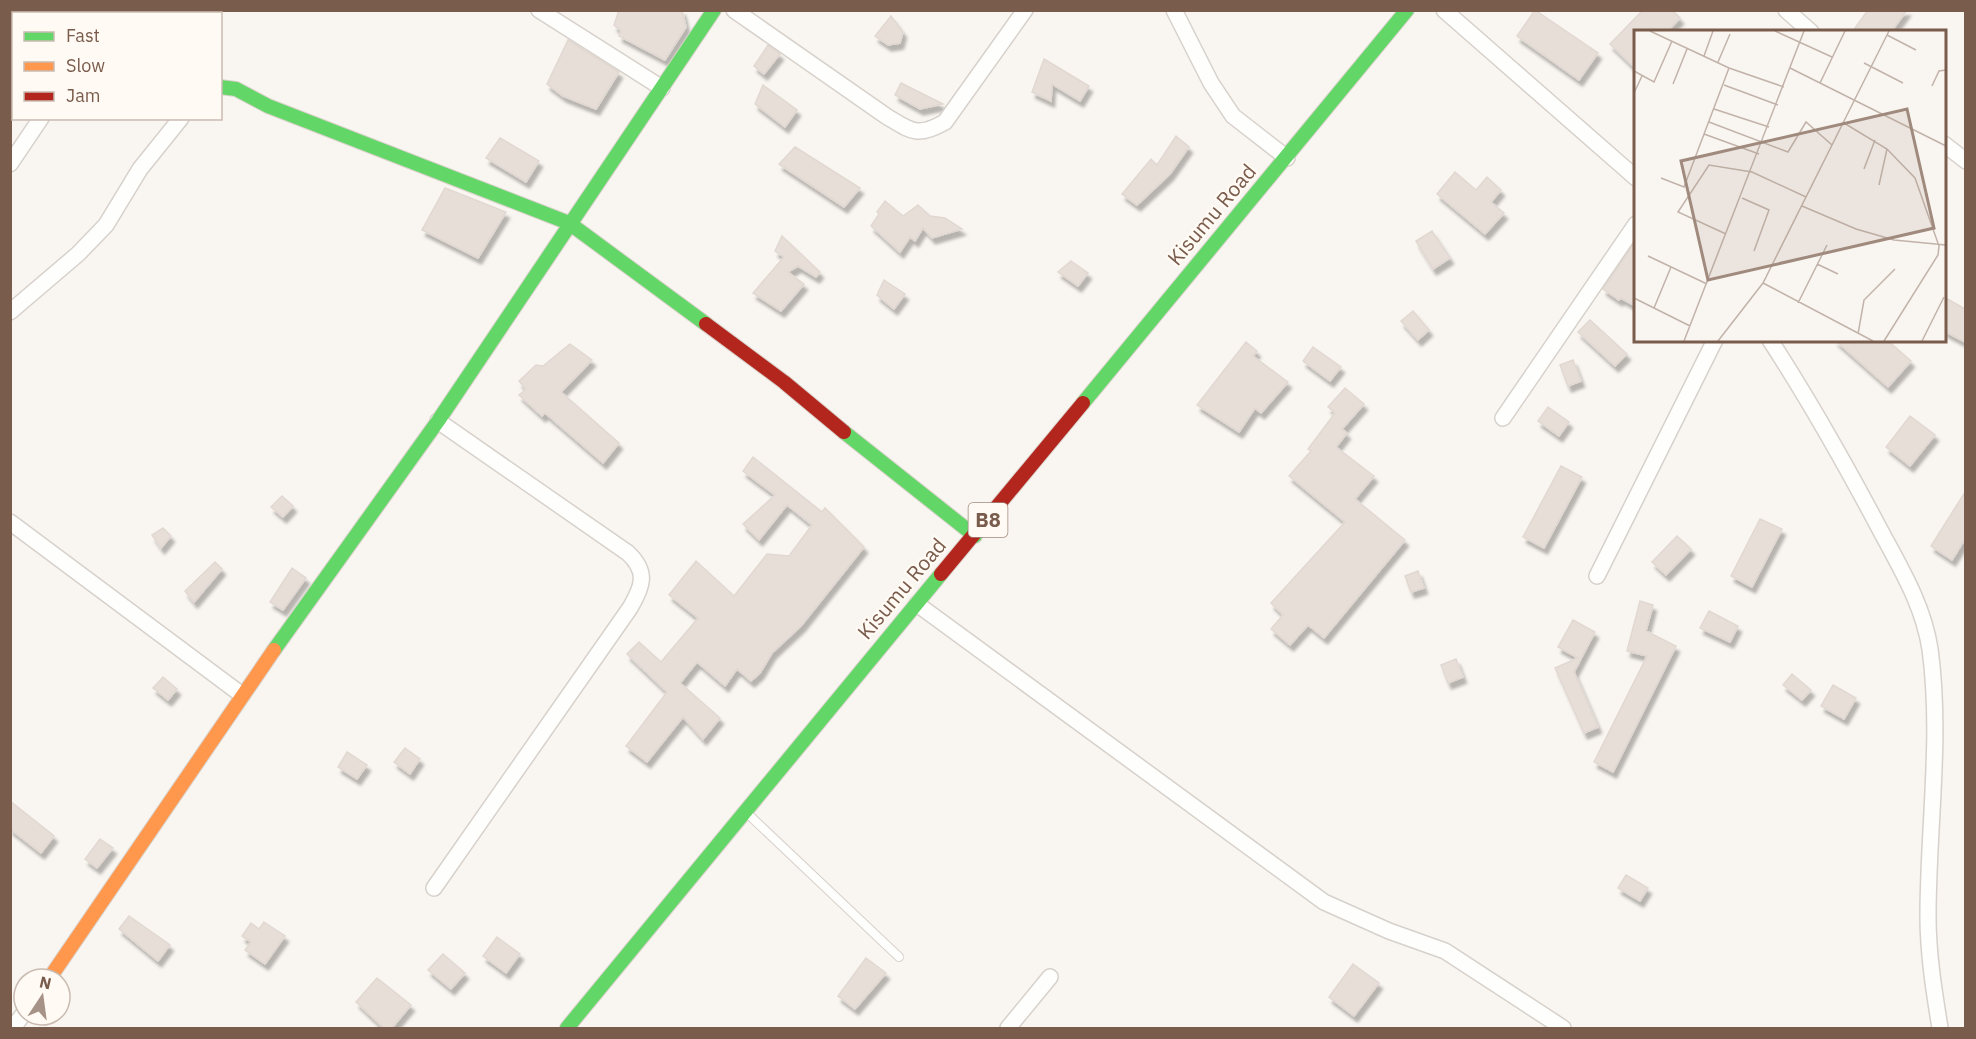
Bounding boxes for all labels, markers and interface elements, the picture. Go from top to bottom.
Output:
legend [12,12,222,120]
text: Fast [66,24,100,47]
inset map [1634,30,1946,342]
text: Slow [66,54,105,77]
text: Jam [66,84,101,107]
street label: Kisumu Road [1161,158,1262,271]
road number: B8 [968,503,1008,537]
street label: Kisumu Road [851,532,952,645]
north arrow [12,967,72,1027]
text: N [37,971,53,993]

